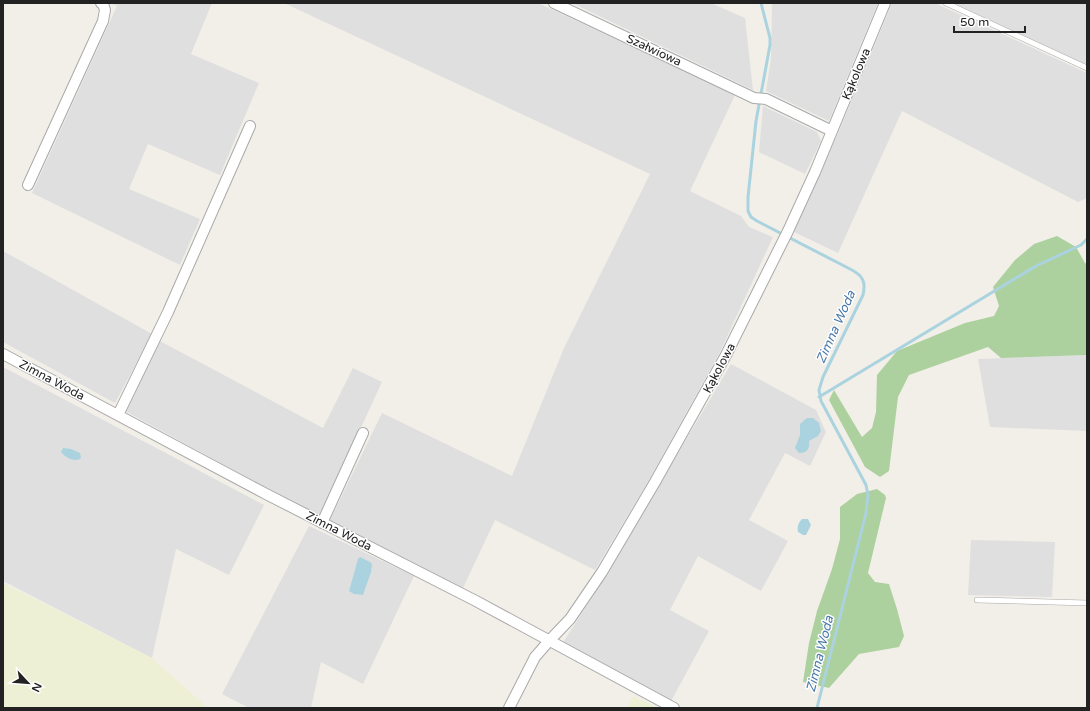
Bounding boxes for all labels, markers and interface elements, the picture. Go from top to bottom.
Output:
scale bar [954,8,1025,34]
text: 50 m [960,15,989,29]
street label: Szałwiowa [624,31,684,69]
street label: Kąkolowa [839,46,873,102]
water label: Zimna Woda [813,287,859,366]
street label: Kąkolowa [700,341,738,395]
street label: Zimna Woda [17,357,87,403]
street label: Zimna Woda [304,508,374,554]
water label: Zimna Woda [803,614,837,694]
north arrow [8,663,48,703]
text: N [29,680,44,694]

